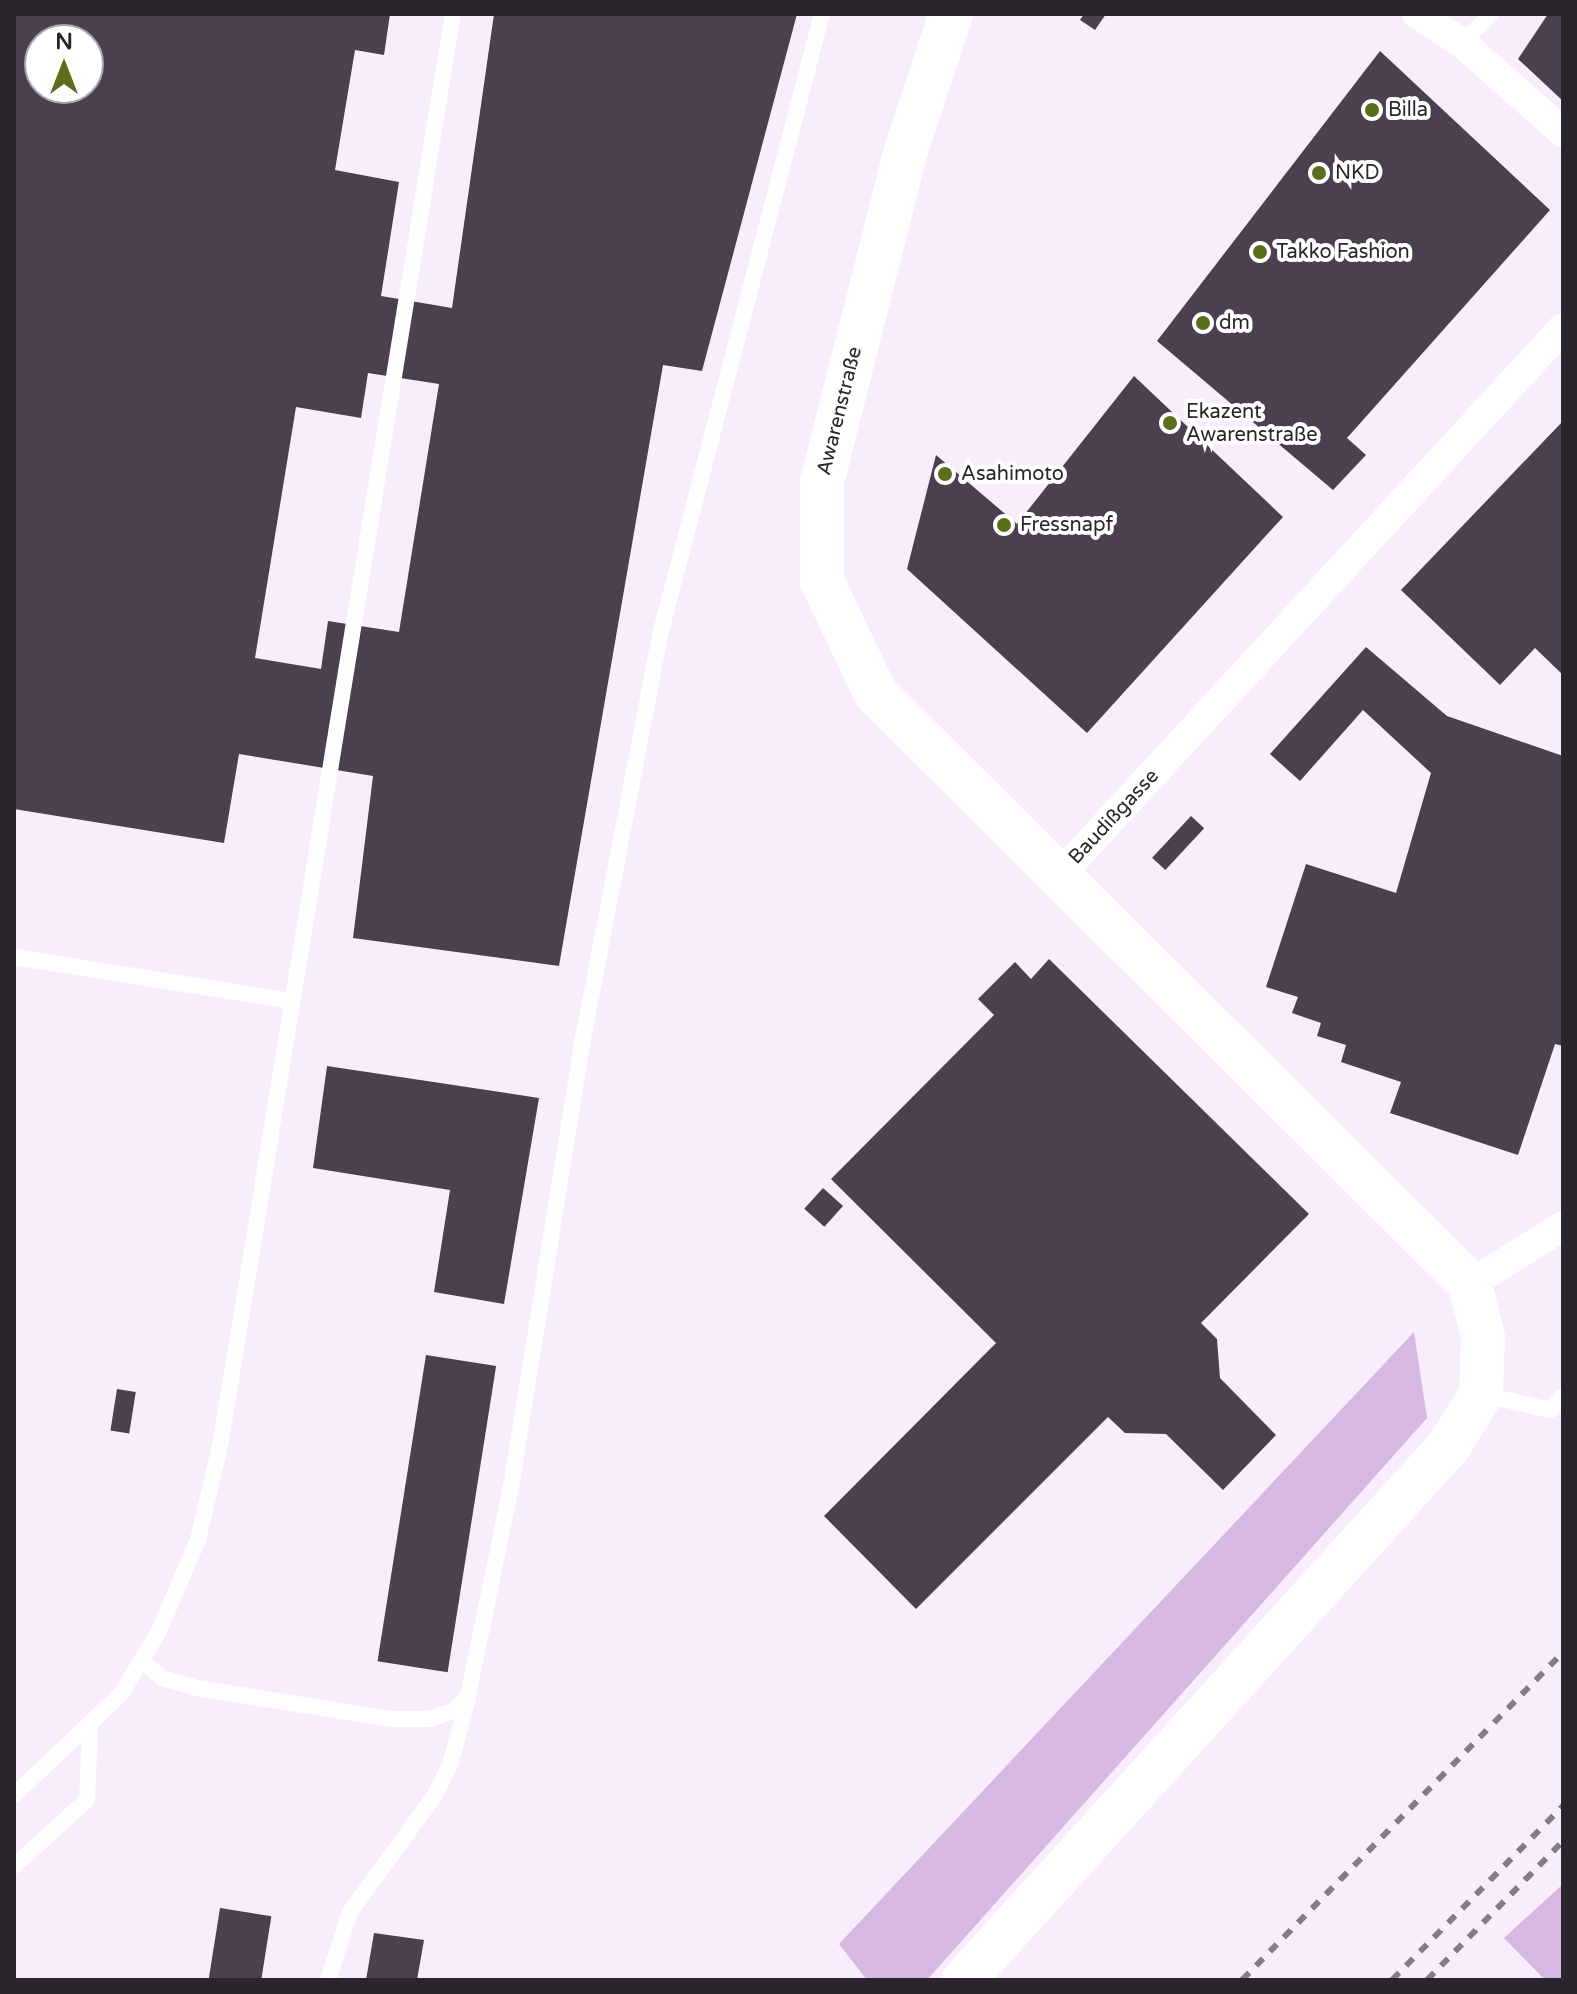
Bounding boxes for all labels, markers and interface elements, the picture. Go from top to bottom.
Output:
north arrow [24,24,104,104]
text: N [55,29,73,55]
place label: Billa [1388,98,1428,122]
marker: Billa [1363,101,1381,119]
place label: NKD [1335,161,1379,185]
marker: NKD [1310,164,1328,182]
place label: Takko Fashion [1276,240,1410,264]
marker: Takko Fashion [1251,243,1269,261]
place label: dm [1219,311,1250,335]
marker: dm [1194,314,1212,332]
street label: Awarenstraße [812,344,868,478]
place label: Ekazent Awarenstraße [1186,400,1318,447]
marker: Ekazent Awarenstraße [1161,414,1179,432]
place label: Asahimoto [961,462,1064,486]
marker: Asahimoto [936,465,954,483]
place label: Fressnapf [1020,513,1113,537]
marker: Fressnapf [995,516,1013,534]
street label: Baudißgasse [1064,764,1164,870]

